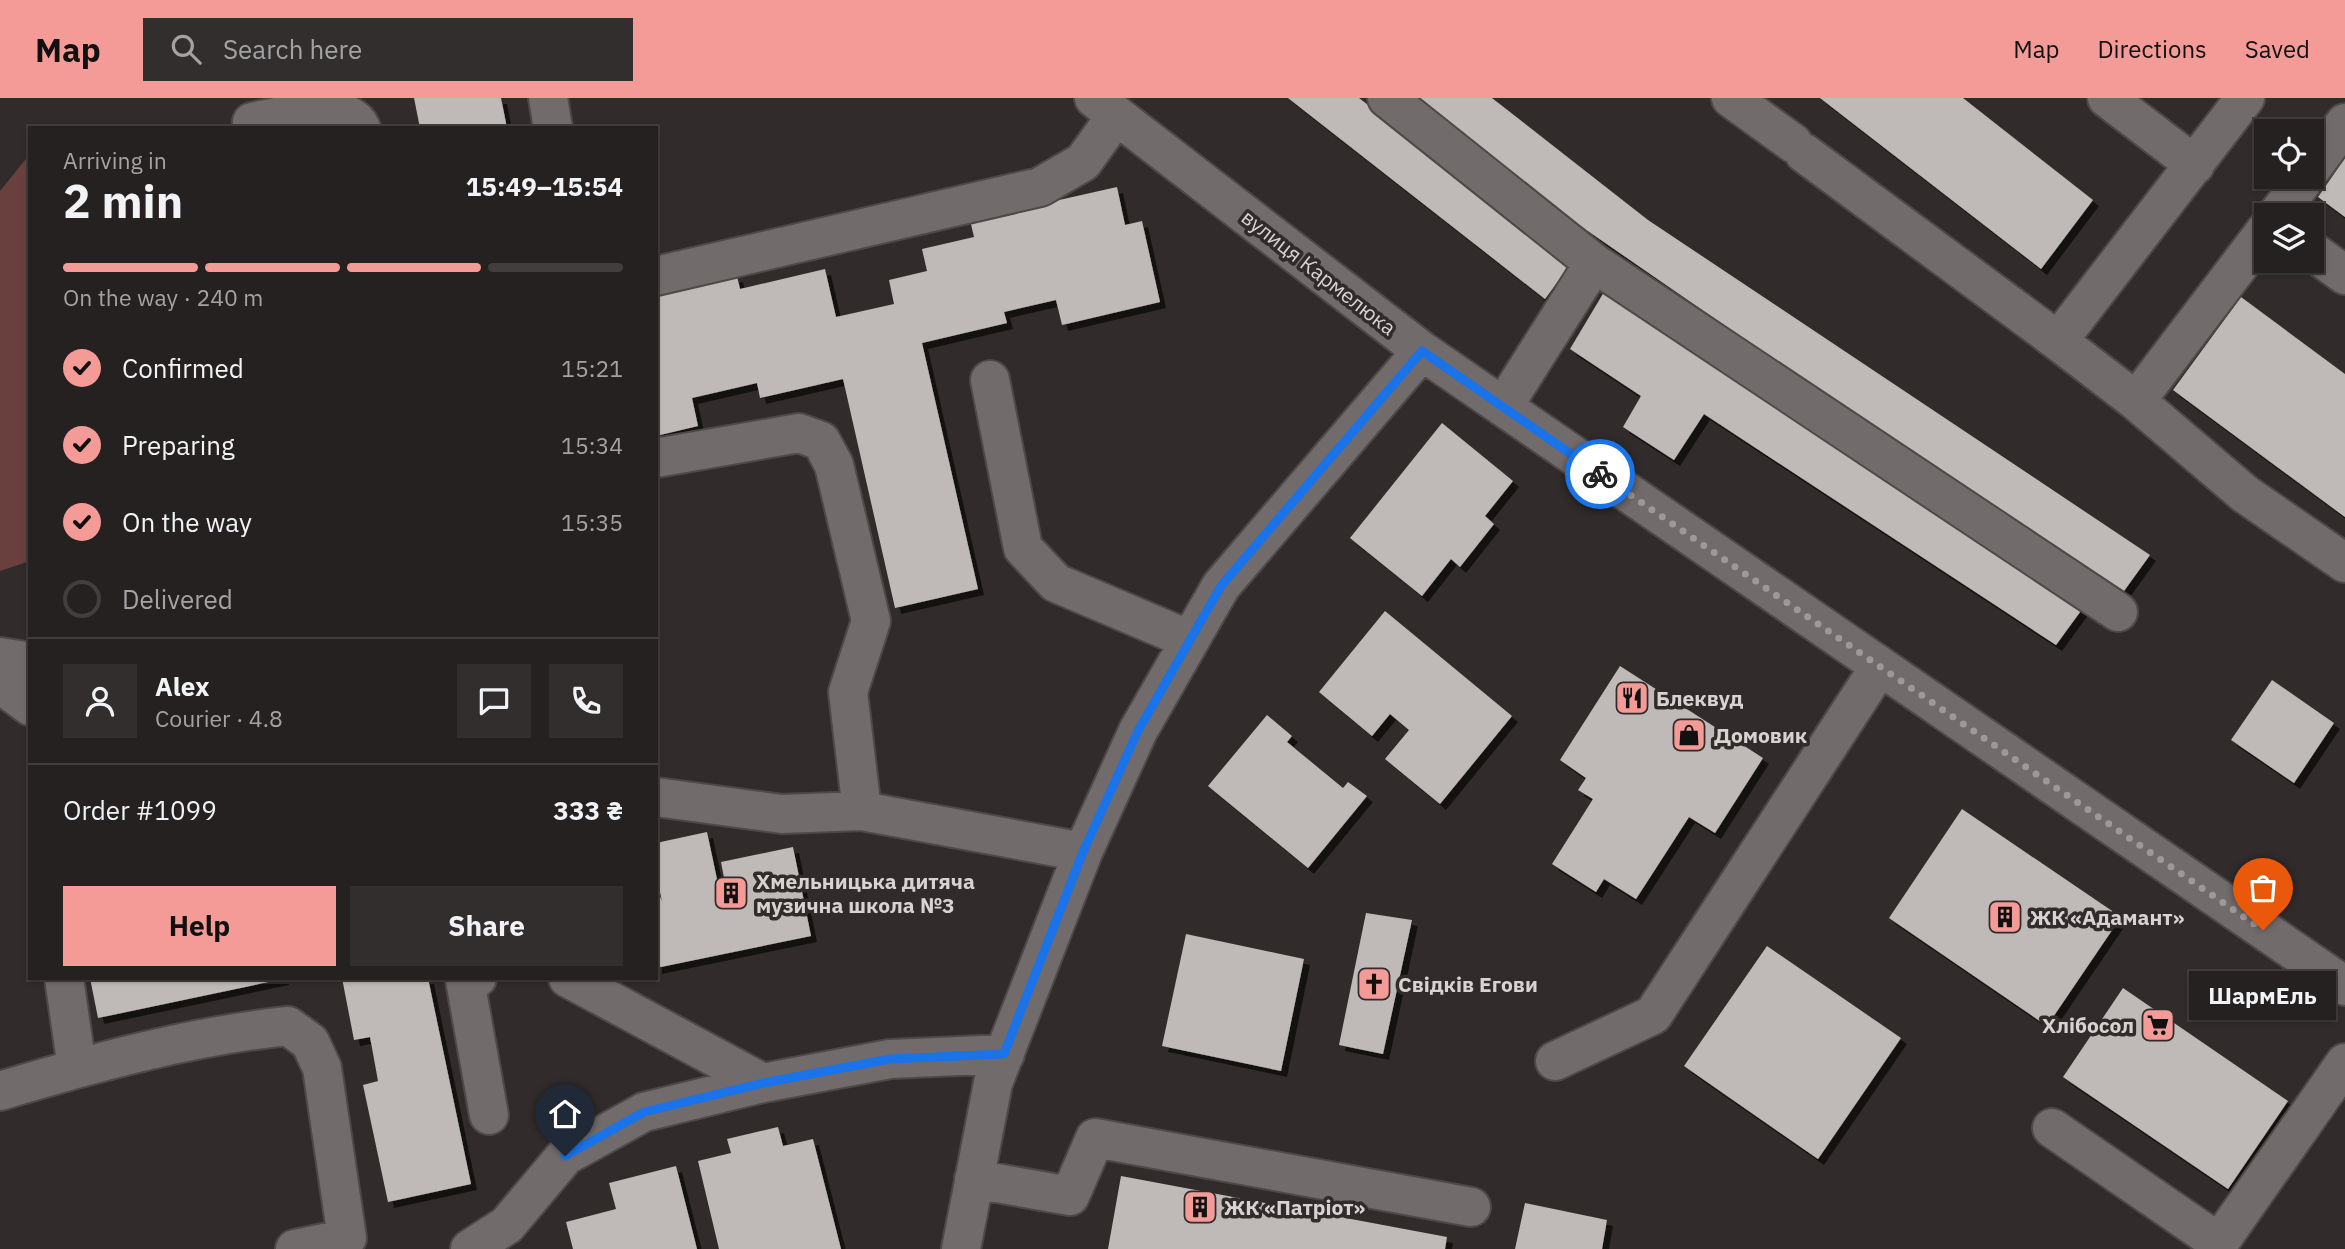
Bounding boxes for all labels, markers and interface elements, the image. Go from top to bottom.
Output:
search box [143,18,633,81]
text: Map [35,28,101,71]
icon: search [167,30,205,68]
text: Search here [223,32,362,66]
text: Map [2013,33,2059,65]
text: Directions [2097,33,2207,65]
text: Saved [2245,33,2310,65]
map controls [2254,119,2324,273]
button: locate [2254,119,2324,189]
text: Arriving in [63,145,167,175]
text: 15:49–15:54 [466,169,623,203]
text: 2 min [63,171,183,231]
street label: вулиця Кармелюка [1236,203,1402,341]
button: layers [2254,203,2324,273]
text: On the way · 240 m [63,282,263,312]
icon: check [63,349,101,387]
text: Confirmed [122,351,244,385]
text: 15:21 [561,353,623,383]
icon: check [63,426,101,464]
text: Preparing [122,428,235,462]
text: 15:34 [561,430,623,460]
courier [1565,439,1635,509]
icon: bike [1581,455,1619,493]
icon: check [63,503,101,541]
text: On the way [122,505,252,539]
text: 15:35 [561,507,623,537]
text: Delivered [122,582,233,616]
button: person [63,664,137,738]
button: chat [457,664,531,738]
button: phone [549,664,623,738]
text: Alex [155,669,209,703]
restaurant icon: Блеквуд [1613,679,1651,717]
place label: Блеквуд [1656,684,1743,712]
text: Courier · 4.8 [155,703,283,733]
shop icon: Домовик [1670,716,1708,754]
place label: Домовик [1714,721,1807,749]
text: Order #1099 [63,793,217,827]
text: 333 ₴ [553,793,623,827]
pin [2233,858,2293,930]
place label: Хмельницька дитяча музична школа №3 [756,867,975,919]
icon: bag [2244,869,2282,907]
building icon: Хмельницька дитяча музична школа №3 [712,874,750,912]
button: Help [63,886,336,966]
button: Share [350,886,623,966]
building icon: ЖК «Адамант» [1986,898,2024,936]
place label: ЖК «Адамант» [2030,903,2184,931]
church icon: Свідків Егови [1355,965,1393,1003]
place label: Свідків Егови [1398,970,1538,998]
callout: ШармЕль [2190,972,2336,1021]
text: ШармЕль [2208,980,2317,1010]
supermarket icon: Хлібосол [2139,1006,2177,1044]
place label: Хлібосол [2042,1011,2134,1039]
pin [535,1084,595,1156]
icon: home [546,1095,584,1133]
building icon: ЖК «Патріот» [1181,1188,1219,1226]
place label: ЖК «Патріот» [1224,1193,1365,1221]

